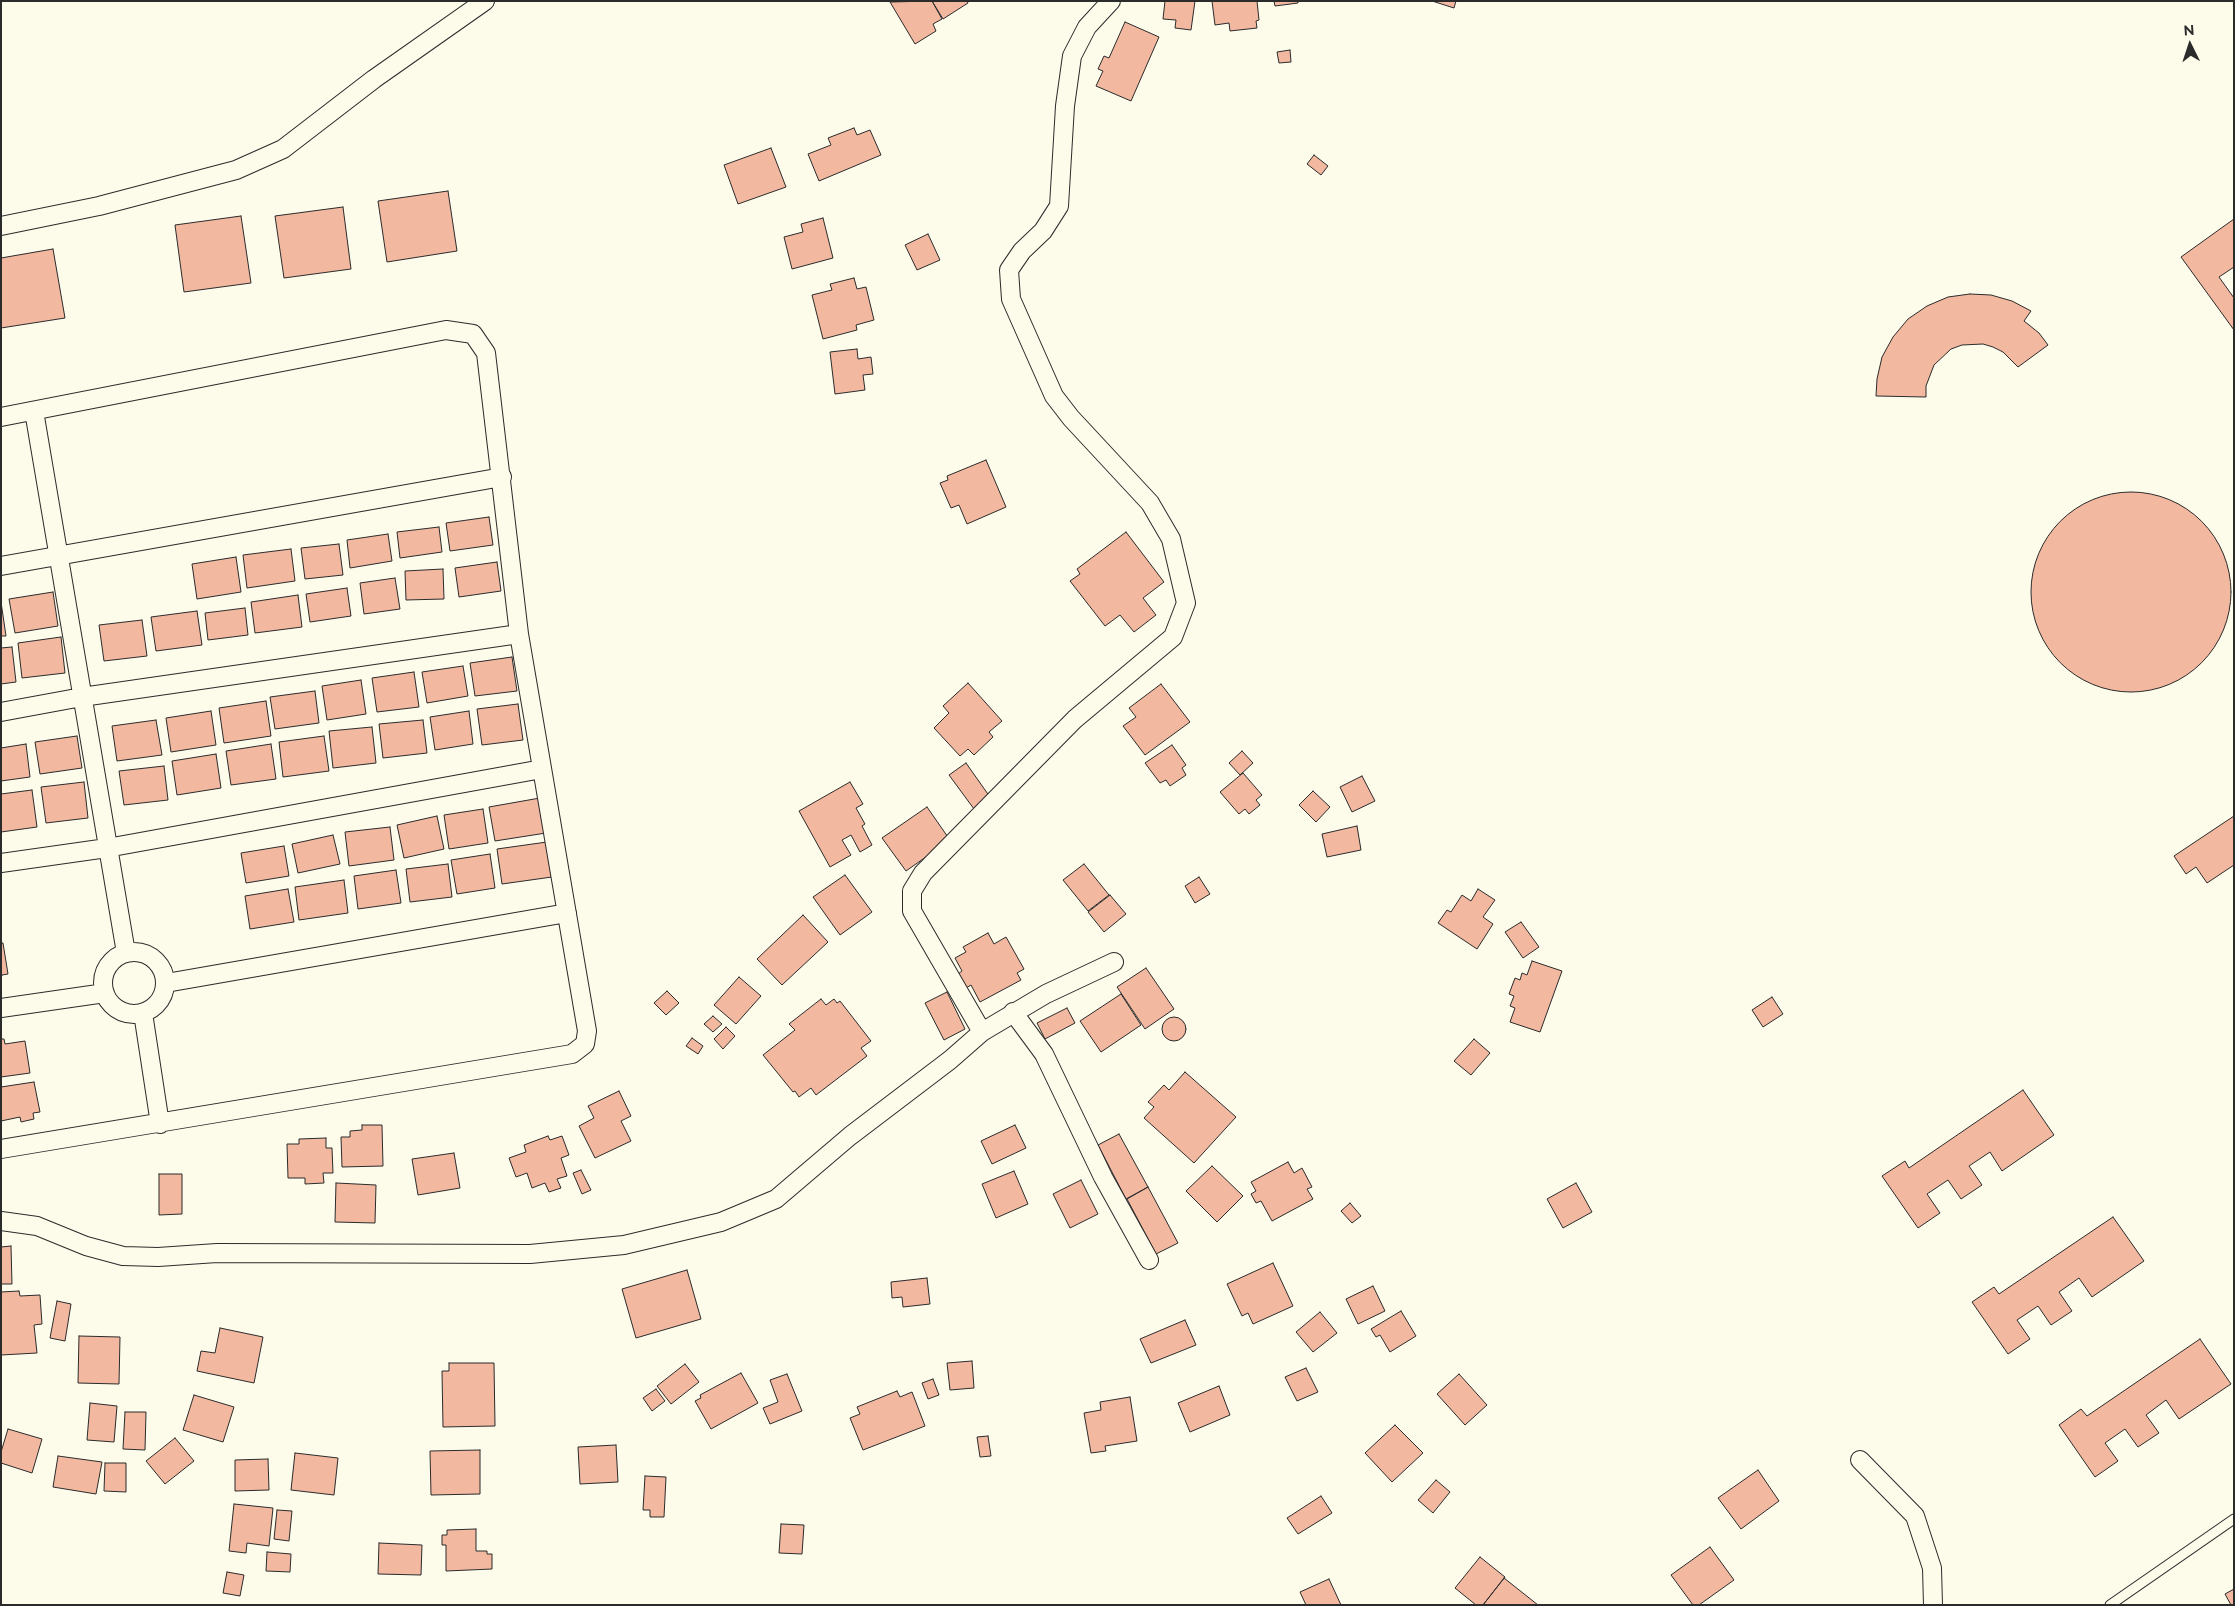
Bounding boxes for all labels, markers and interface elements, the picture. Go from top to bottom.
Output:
north arrow [2165,20,2215,70]
text: N [2183,22,2195,38]

